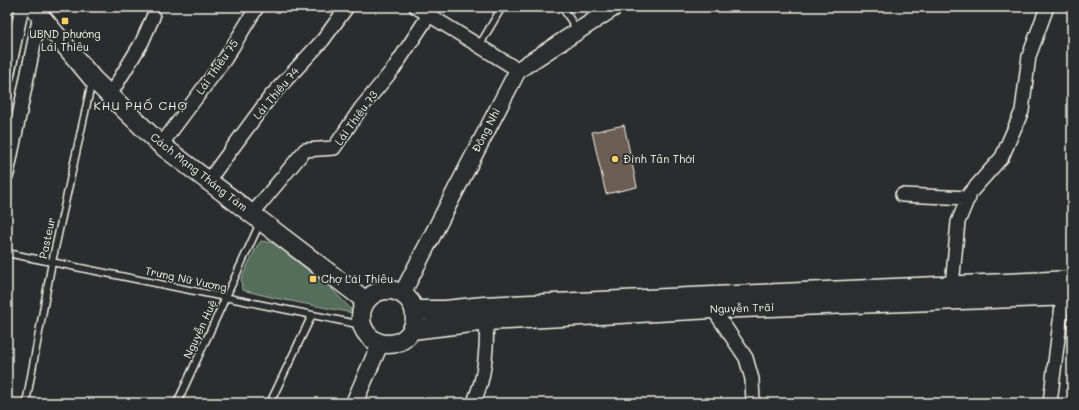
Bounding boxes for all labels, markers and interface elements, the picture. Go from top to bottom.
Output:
marker: UBND phường Lái Thiêu [60,16,70,26]
place label: UBND phường Lái Thiêu [29,26,101,54]
street label: Lái Thiêu 75 [192,36,241,97]
street label: Lái Thiêu 74 [249,63,302,122]
street label: Lái Thiêu 73 [331,87,381,148]
district label: KHU PHỐ CHỢ [94,97,188,113]
street label: Đông Nhì [468,105,503,155]
street label: Cách Mạng Tháng Tám [148,129,251,214]
place label: Đình Tân Thới [623,151,695,166]
marker: Đình Tân Thới [610,154,620,164]
street label: Pasteur [35,216,58,260]
street label: Trưng Nữ Vương [144,263,228,295]
place label: Chợ Lái Thiêu [321,271,393,286]
marker: Chợ Lái Thiêu [308,274,318,284]
street label: Nguyễn Huệ [179,297,220,361]
street label: Nguyễn Trãi [709,299,775,316]

